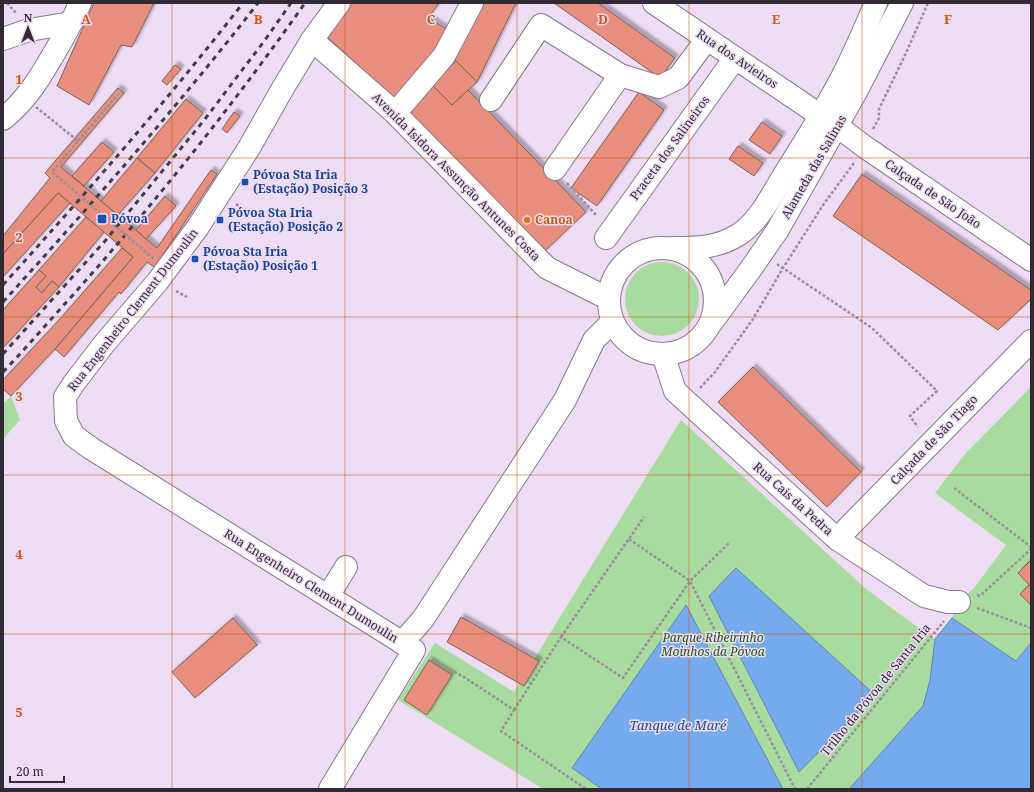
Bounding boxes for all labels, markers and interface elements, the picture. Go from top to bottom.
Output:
north arrow [8,8,48,48]
text: N [24,10,33,25]
text: A [81,10,91,28]
text: B [254,10,263,28]
text: C [427,10,436,28]
text: D [598,10,608,28]
text: E [772,10,781,28]
text: F [944,10,952,28]
street label: Rua dos Avieiros [693,25,781,92]
text: 1 [15,70,23,88]
street label: Avenida Isidora Assunção Antunes Costa [368,89,545,265]
street label: Praceta dos Salineiros [626,92,713,203]
street label: Alameda das Salinas [777,112,850,222]
street label: Calçada de São João [882,155,985,232]
place label: Póvoa Sta Iria (Estação) Posição 3 [253,166,368,197]
marker: Póvoa Sta Iria (Estação) Posição 3 [240,177,250,187]
place label: Póvoa Sta Iria (Estação) Posição 2 [228,204,343,235]
place label: Póvoa [111,210,148,227]
place label: Canoa [535,211,573,228]
marker: Póvoa [96,213,108,225]
marker: Póvoa Sta Iria (Estação) Posição 2 [215,215,225,225]
marker: Canoa [522,215,532,225]
street label: Rua Engenheiro Clement Dumoulin [64,224,202,395]
text: 2 [15,228,23,246]
place label: Póvoa Sta Iria (Estação) Posição 1 [203,243,318,274]
marker: Póvoa Sta Iria (Estação) Posição 1 [190,254,200,264]
text: 3 [15,387,23,405]
street label: Calçada de São Tiago [886,391,981,488]
street label: Rua Cais da Pedra [750,458,837,539]
street label: Rua Engenheiro Clement Dumoulin [221,525,402,647]
text: 4 [15,545,23,563]
street label: Trilho da Póvoa de Santa Iria [817,620,935,760]
park label: Parque Ribeirinho Moinhos da Póvoa [660,629,765,660]
text: 5 [15,703,23,721]
water label: Tanque de Maré [629,716,727,734]
scale bar [10,758,64,784]
text: 20 m [16,763,44,780]

